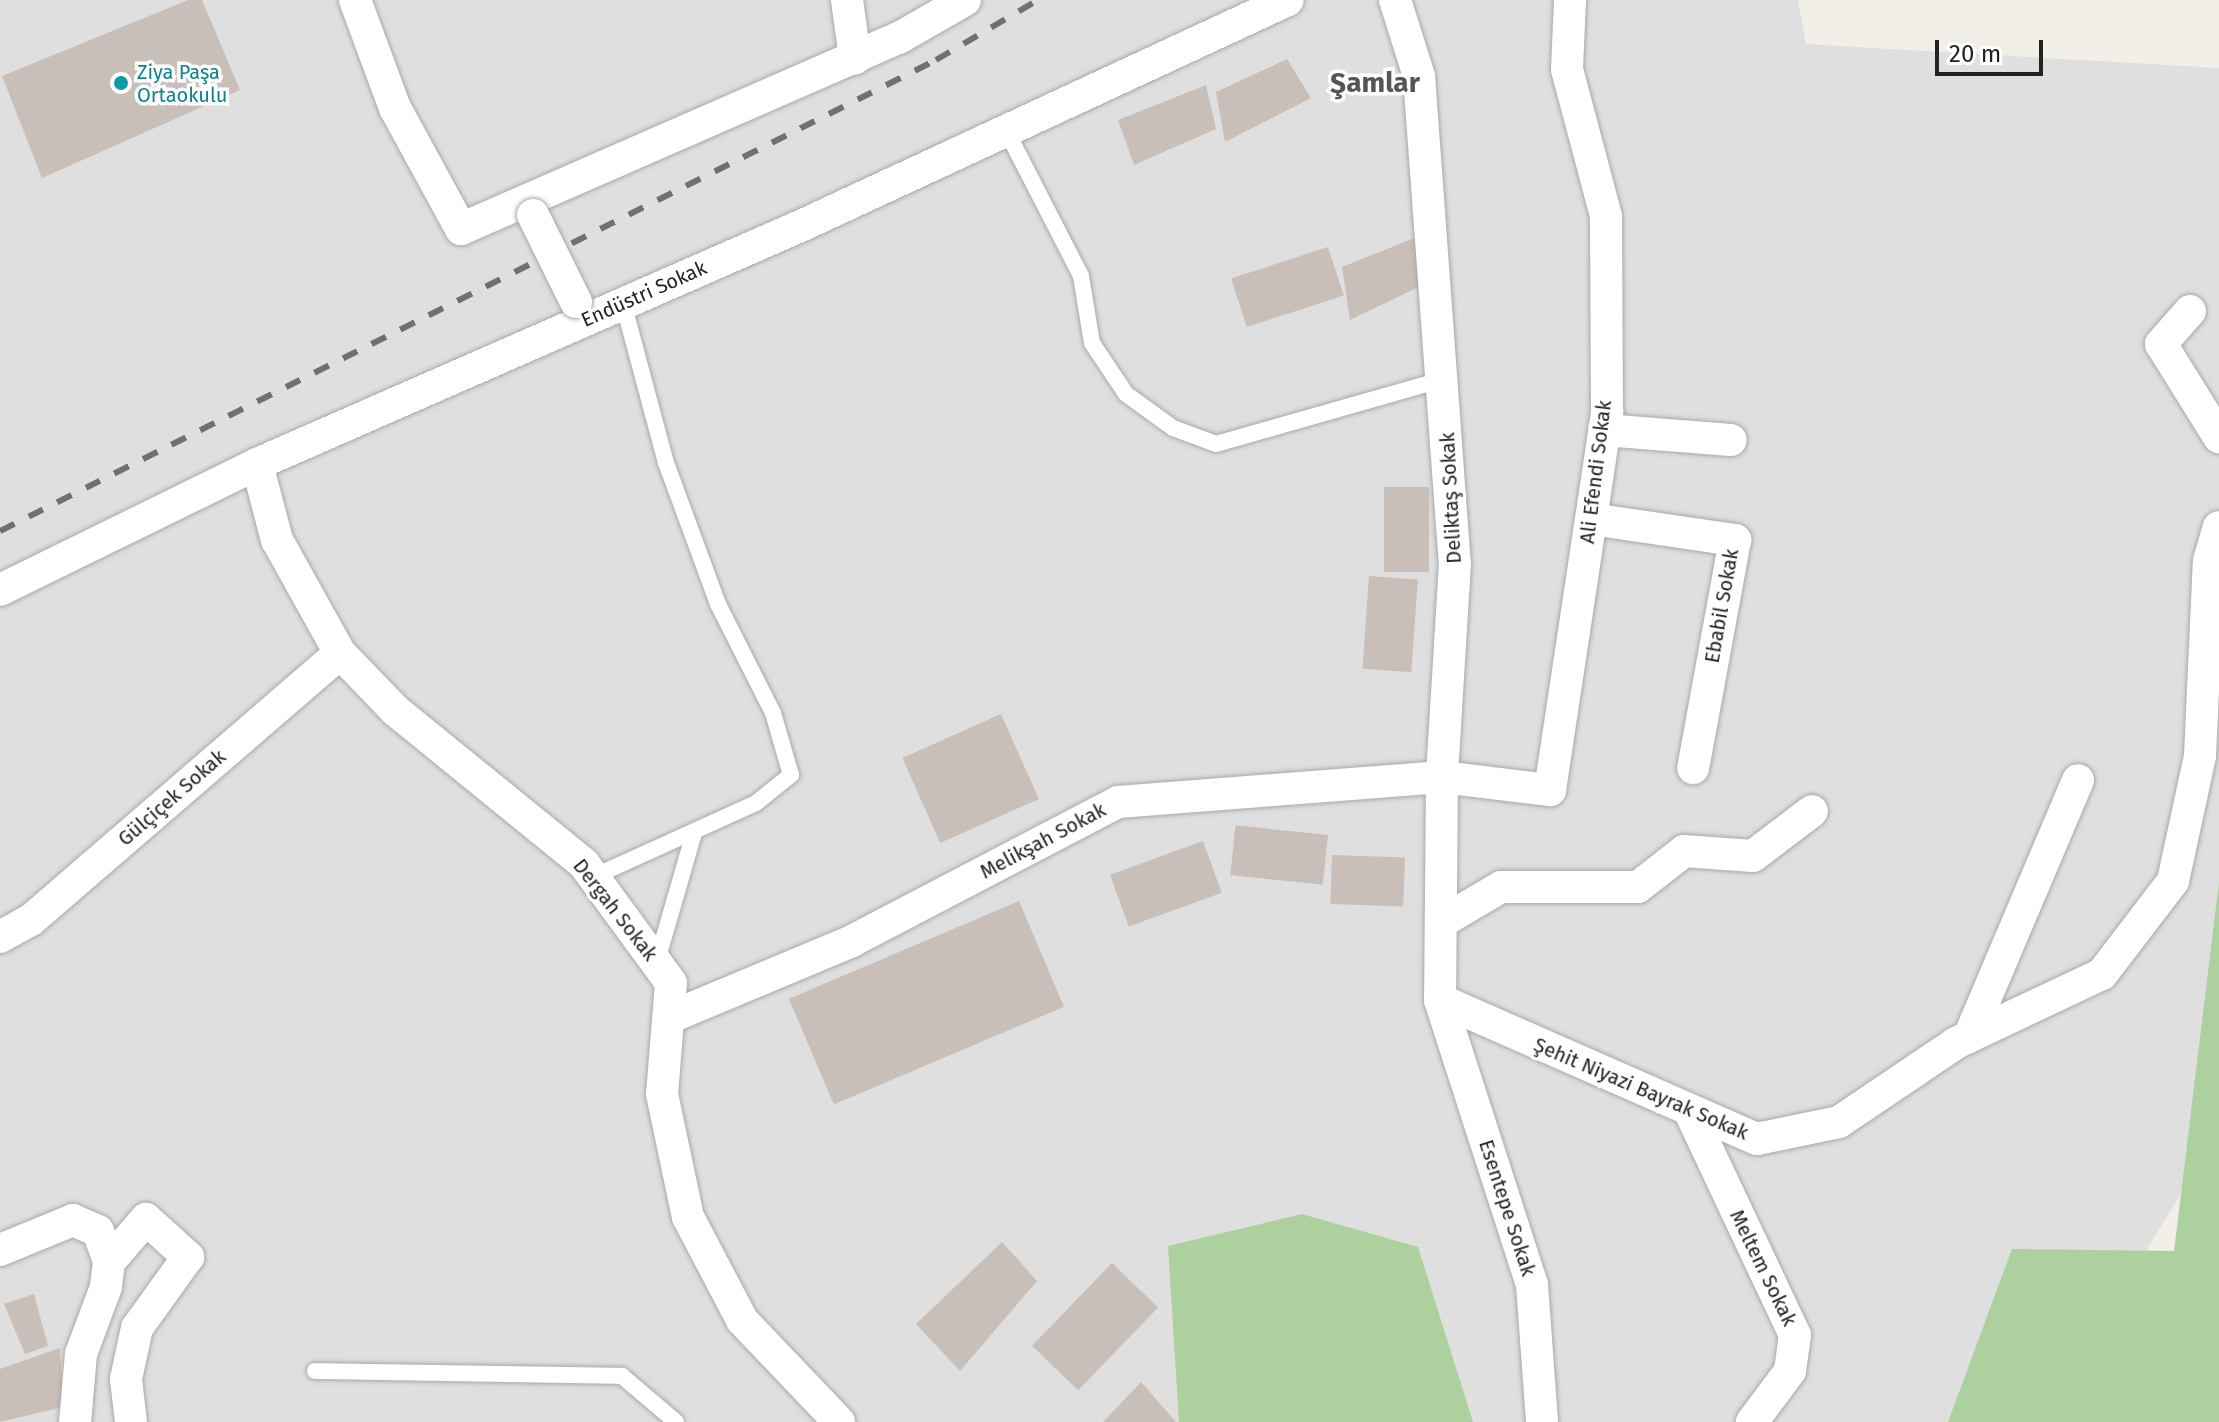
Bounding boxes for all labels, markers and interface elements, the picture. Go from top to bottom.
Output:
scale bar [1939,24,2047,74]
text: 20 m [1949,40,2001,68]
place label: Ziya Paşa Ortaokulu [137,60,227,107]
district label: Şamlar [1330,66,1420,100]
marker: Ziya Paşa Ortaokulu [112,74,130,92]
street label: Endüstri Sokak [578,256,710,332]
street label: Ali Efendi Sokak [1575,399,1617,545]
street label: Deliktaş Sokak [1436,432,1466,564]
street label: Ebabil Sokak [1700,547,1744,665]
street label: Gülçiçek Sokak [113,745,231,851]
street label: Melikşah Sokak [976,798,1110,884]
street label: Dergah Sokak [568,854,662,966]
street label: Şehit Niyazi Bayrak Sokak [1530,1033,1752,1145]
street label: Esentepe Sokak [1474,1137,1540,1279]
street label: Meltem Sokak [1725,1206,1801,1330]

